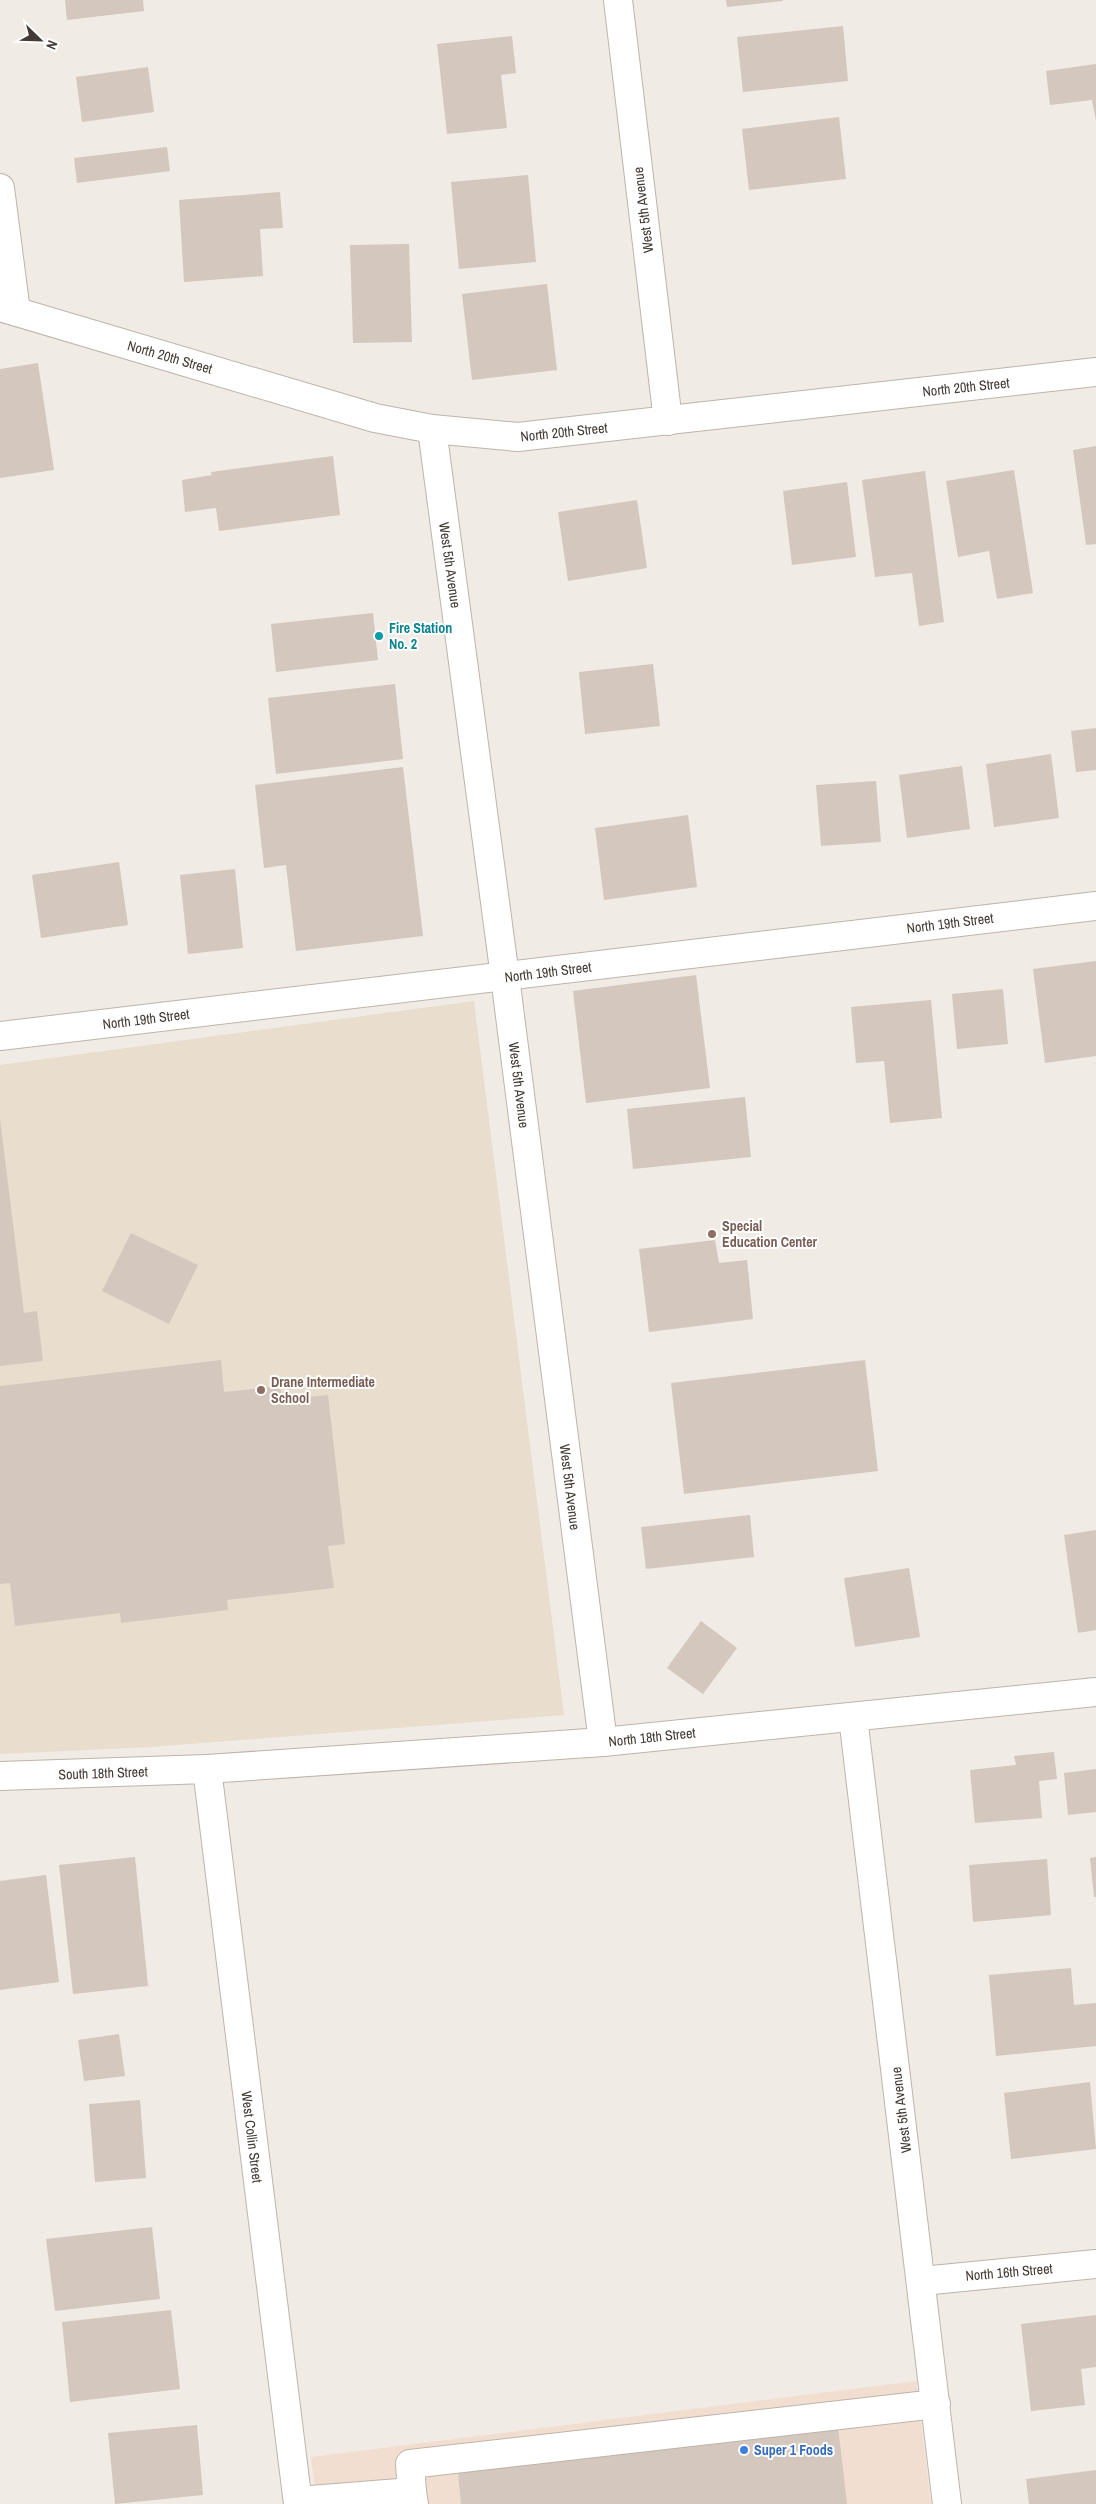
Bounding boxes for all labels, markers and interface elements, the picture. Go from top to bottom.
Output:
north arrow [15,15,65,65]
text: N [42,38,62,52]
street label: West 5th Avenue [629,166,657,254]
street label: North 20th Street [125,336,215,378]
street label: North 20th Street [922,373,1010,401]
street label: North 20th Street [520,418,608,446]
street label: West 5th Avenue [435,521,465,609]
place label: Fire Station No. 2 [389,619,452,653]
marker: Fire Station No. 2 [373,630,385,642]
street label: North 19th Street [906,909,994,937]
street label: North 19th Street [504,958,592,986]
street label: North 19th Street [102,1005,190,1033]
street label: West 5th Avenue [505,1041,533,1129]
place label: Special Education Center [722,1217,818,1251]
marker: Special Education Center [706,1228,718,1240]
place label: Drane Intermediate School [271,1373,375,1407]
marker: Drane Intermediate School [255,1384,267,1396]
street label: West 5th Avenue [556,1443,584,1531]
street label: North 18th Street [608,1723,696,1751]
street label: South 18th Street [58,1762,148,1784]
street label: West 5th Avenue [887,2066,915,2154]
street label: West Collin Street [237,2090,267,2184]
street label: North 16th Street [965,2259,1053,2285]
place label: Super 1 Foods [754,2441,833,2459]
marker: Super 1 Foods [738,2444,750,2456]

